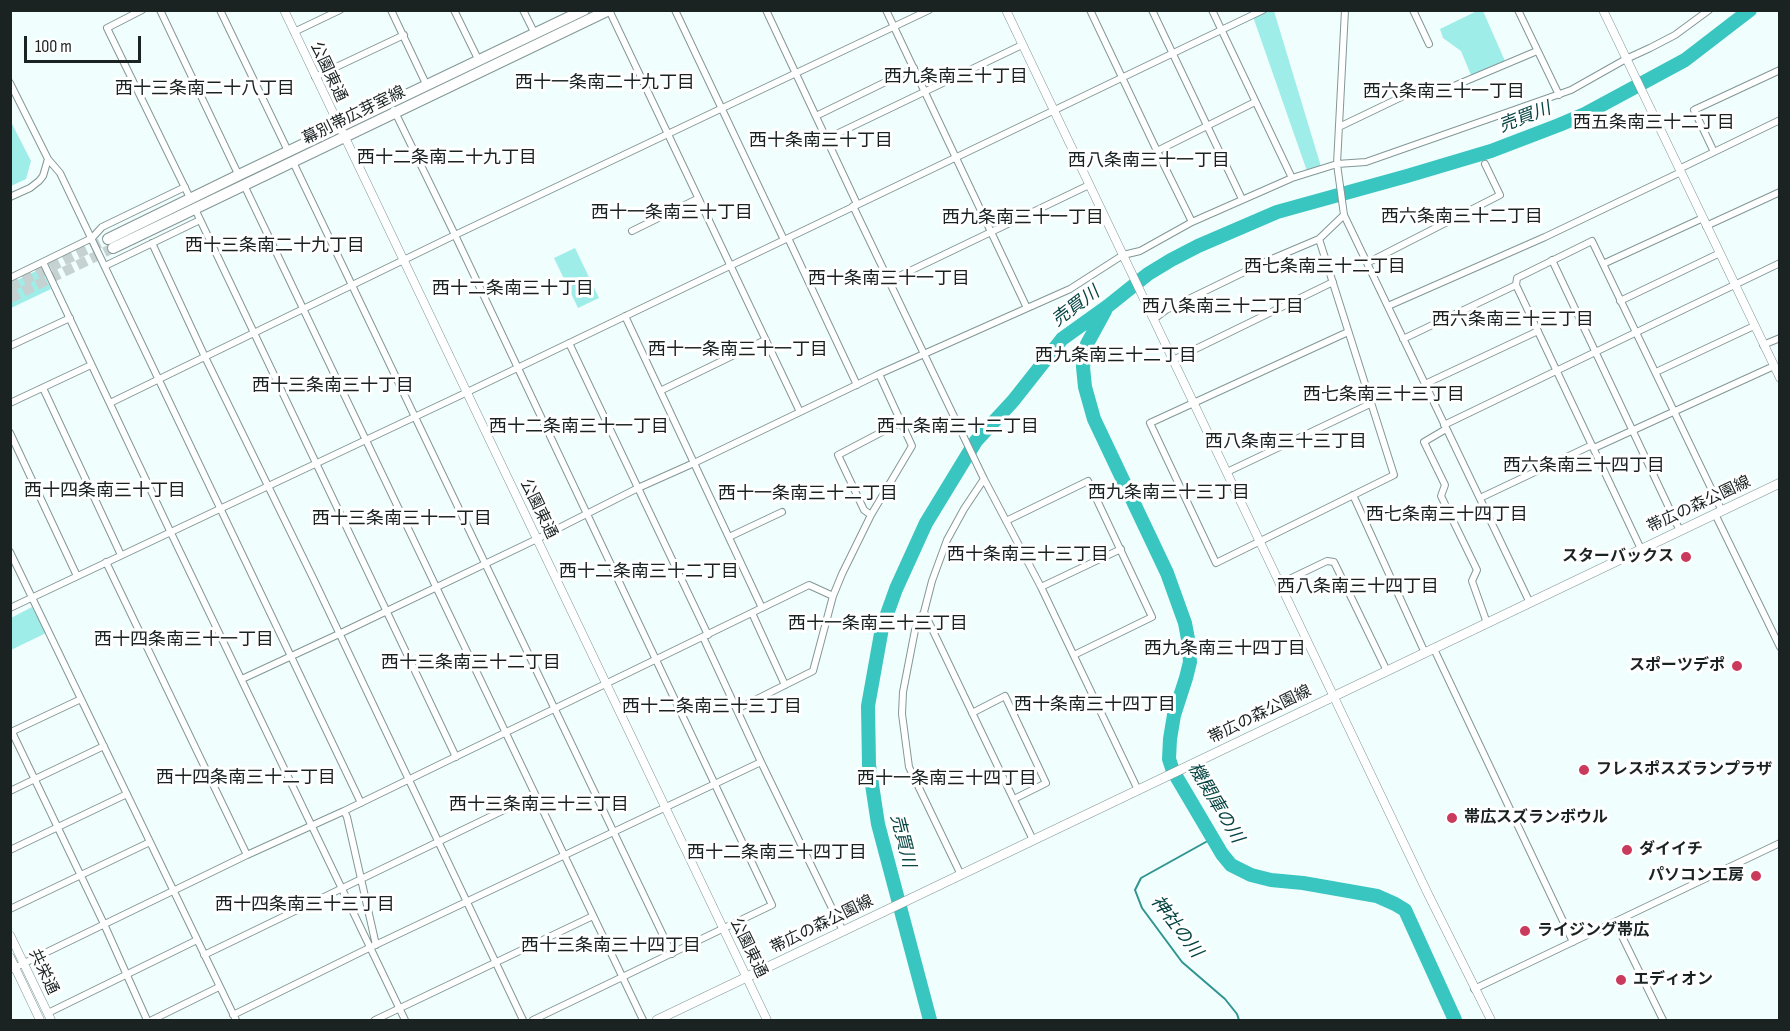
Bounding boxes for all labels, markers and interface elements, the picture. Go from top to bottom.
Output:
scale bar [27,24,144,62]
text: 100 m [35,36,72,57]
street label: 公園東通 [306,39,350,105]
district label: 西九条南三十丁目 [884,66,1028,88]
district label: 西十一条南二十九丁目 [515,72,695,94]
district label: 西十三条南二十八丁目 [115,78,295,100]
district label: 西六条南三十一丁目 [1363,81,1525,103]
street label: 幕別帯広芽室線 [299,83,409,149]
water label: 売買川 [1496,98,1554,138]
district label: 西五条南三十二丁目 [1573,112,1735,134]
district label: 西十条南三十丁目 [749,130,893,152]
district label: 西十二条南二十九丁目 [357,147,537,169]
district label: 西八条南三十一丁目 [1068,150,1230,172]
district label: 西十一条南三十丁目 [591,202,753,224]
district label: 西六条南三十二丁目 [1381,206,1543,228]
district label: 西九条南三十一丁目 [942,207,1104,229]
district label: 西十三条南二十九丁目 [185,235,365,257]
district label: 西七条南三十二丁目 [1244,256,1406,278]
district label: 西十条南三十一丁目 [808,268,970,290]
district label: 西十二条南三十丁目 [432,278,594,300]
water label: 売買川 [1048,282,1104,332]
district label: 西八条南三十二丁目 [1142,296,1304,318]
district label: 西六条南三十三丁目 [1432,309,1594,331]
district label: 西十一条南三十一丁目 [648,339,828,361]
district label: 西九条南三十二丁目 [1035,345,1197,367]
district label: 西十三条南三十丁目 [252,375,414,397]
district label: 西七条南三十三丁目 [1303,384,1465,406]
district label: 西十二条南三十一丁目 [489,416,669,438]
district label: 西十条南三十二丁目 [877,416,1039,438]
district label: 西八条南三十三丁目 [1205,431,1367,453]
district label: 西六条南三十四丁目 [1503,455,1665,477]
street label: 帯広の森公園線 [1644,473,1754,537]
street label: 公園東通 [515,476,561,542]
district label: 西十四条南三十丁目 [24,480,186,502]
district label: 西九条南三十三丁目 [1088,482,1250,504]
district label: 西十一条南三十二丁目 [718,483,898,505]
district label: 西七条南三十四丁目 [1366,504,1528,526]
district label: 西十三条南三十一丁目 [312,508,492,530]
district label: 西十条南三十三丁目 [947,544,1109,566]
place label: スターバックス [1562,547,1674,567]
marker: スターバックス [1679,550,1693,564]
district label: 西十二条南三十二丁目 [559,561,739,583]
district label: 西八条南三十四丁目 [1277,576,1439,598]
district label: 西十一条南三十三丁目 [788,613,968,635]
district label: 西十四条南三十一丁目 [94,629,274,651]
district label: 西九条南三十四丁目 [1144,638,1306,660]
district label: 西十三条南三十二丁目 [381,652,561,674]
place label: スポーツデポ [1629,656,1725,676]
marker: スポーツデポ [1730,659,1744,673]
street label: 帯広の森公園線 [1205,682,1315,748]
district label: 西十条南三十四丁目 [1014,694,1176,716]
district label: 西十二条南三十三丁目 [622,696,802,718]
water label: 機関庫の川 [1183,759,1247,847]
place label: フレスポスズランプラザ [1596,760,1772,780]
marker: フレスポスズランプラザ [1577,763,1591,777]
district label: 西十四条南三十二丁目 [156,767,336,789]
district label: 西十一条南三十四丁目 [857,768,1037,790]
district label: 西十三条南三十三丁目 [449,794,629,816]
place label: 帯広スズランボウル [1464,808,1608,828]
marker: 帯広スズランボウル [1445,811,1459,825]
water label: 売買川 [885,812,919,870]
place label: ダイイチ [1639,840,1703,860]
district label: 西十二条南三十四丁目 [687,842,867,864]
marker: ダイイチ [1620,843,1634,857]
place label: パソコン工房 [1648,866,1744,886]
marker: パソコン工房 [1749,869,1763,883]
street label: 帯広の森公園線 [767,892,877,958]
water label: 神社の川 [1146,892,1206,962]
district label: 西十四条南三十三丁目 [215,894,395,916]
street label: 公園東通 [725,915,771,981]
place label: ライジング帯広 [1537,921,1649,941]
marker: ライジング帯広 [1518,924,1532,938]
district label: 西十三条南三十四丁目 [521,935,701,957]
street label: 共栄通 [24,946,62,998]
place label: エディオン [1633,970,1713,990]
marker: エディオン [1614,973,1628,987]

